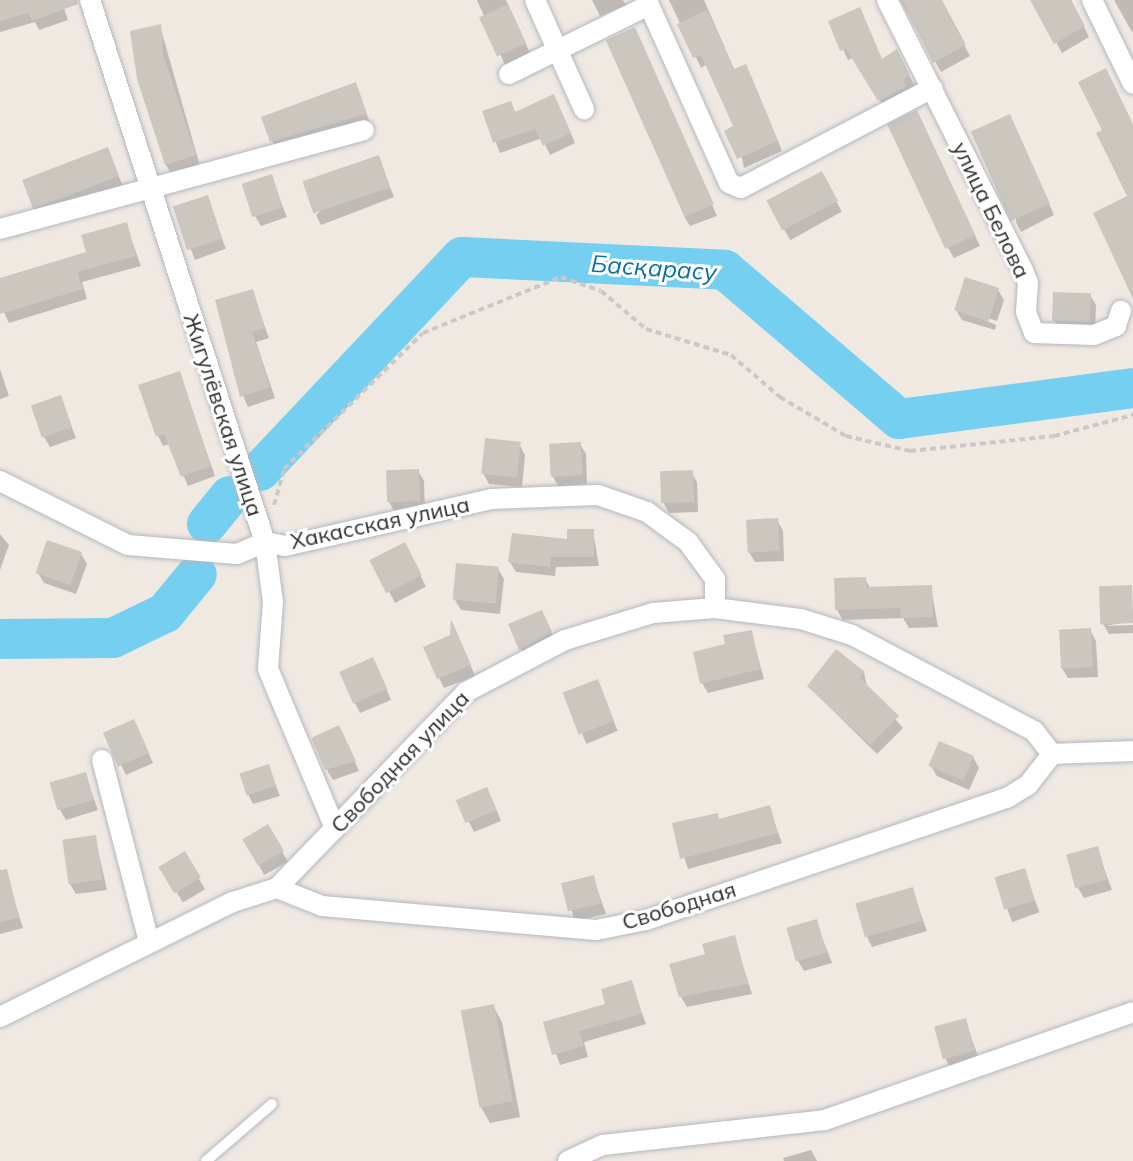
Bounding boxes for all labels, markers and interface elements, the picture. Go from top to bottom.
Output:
street label: улица Белова [947,138,1035,282]
water label: Басқарасу [590,249,718,287]
street label: Жигулёвская улица [178,310,268,520]
street label: Хакасская улица [288,491,472,555]
street label: Свободная улица [325,685,475,839]
street label: Свободная [619,876,739,936]

